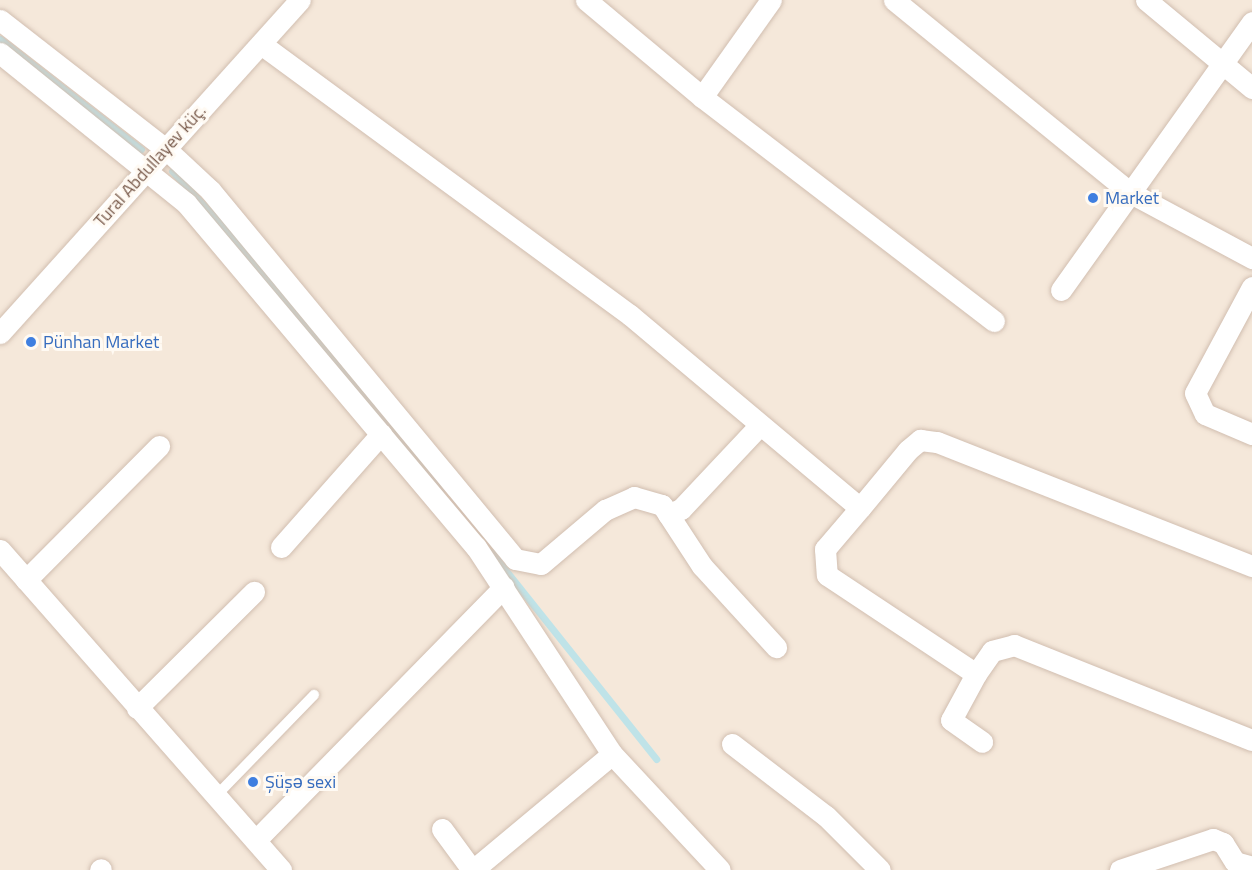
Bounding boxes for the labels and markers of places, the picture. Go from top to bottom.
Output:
place label: Market [1105,187,1159,209]
marker: Market [1086,191,1100,205]
place label: Pünhan Market [43,331,159,353]
marker: Pünhan Market [24,335,38,349]
place label: Şüşə sexi [265,771,336,793]
marker: Şüşə sexi [246,775,260,789]

